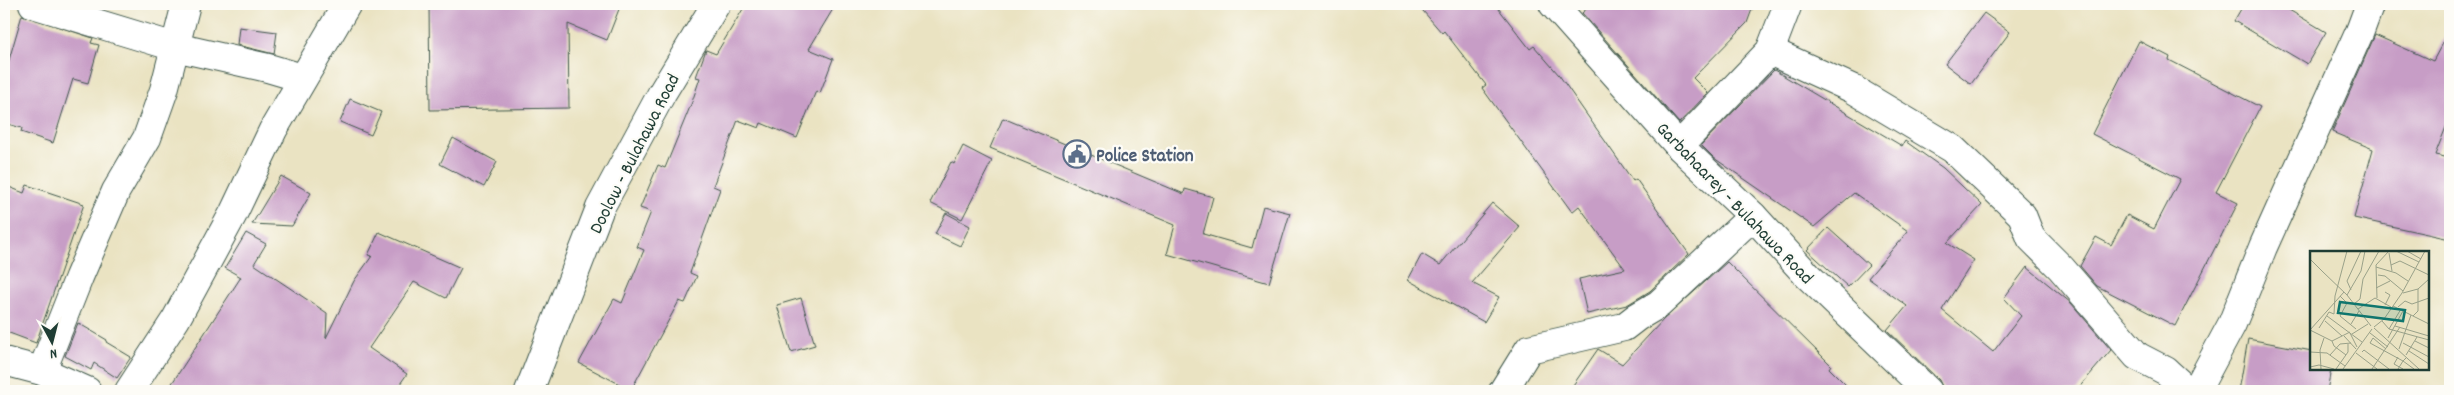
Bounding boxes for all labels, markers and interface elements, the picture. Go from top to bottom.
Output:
street label: Doolow - Bulahawa Road [584,70,688,239]
street label: Garbahaarey - Bulahawa Road [1648,117,1818,292]
public building icon: Police Station [1062,139,1092,169]
place label: Police Station [1096,144,1194,171]
inset map [2310,251,2429,370]
north arrow [28,318,78,368]
text: N [49,343,58,363]

